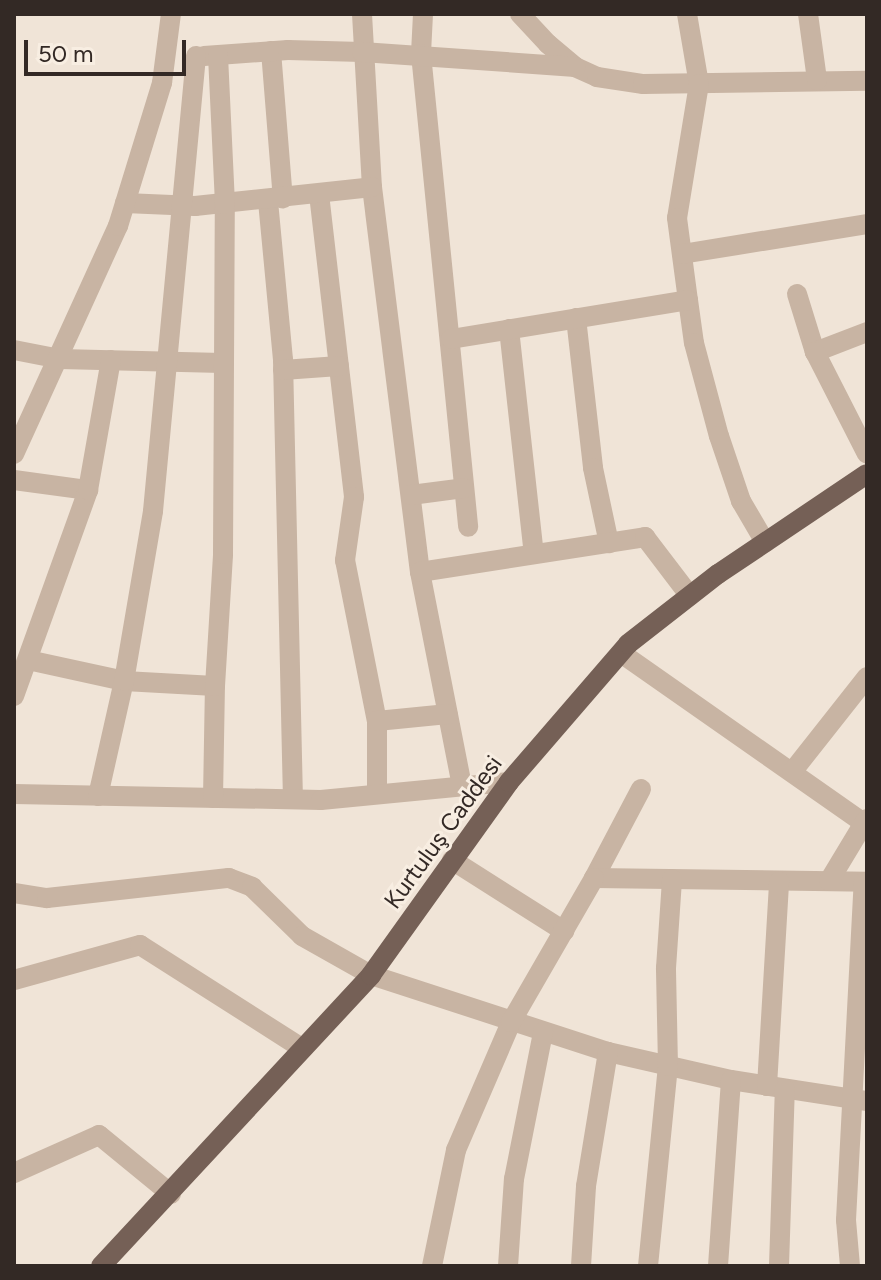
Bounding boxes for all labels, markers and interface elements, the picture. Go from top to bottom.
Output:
scale bar [28,24,190,74]
text: 50 m [38,39,94,68]
street label: Kurtuluş Caddesi [378,750,508,914]

